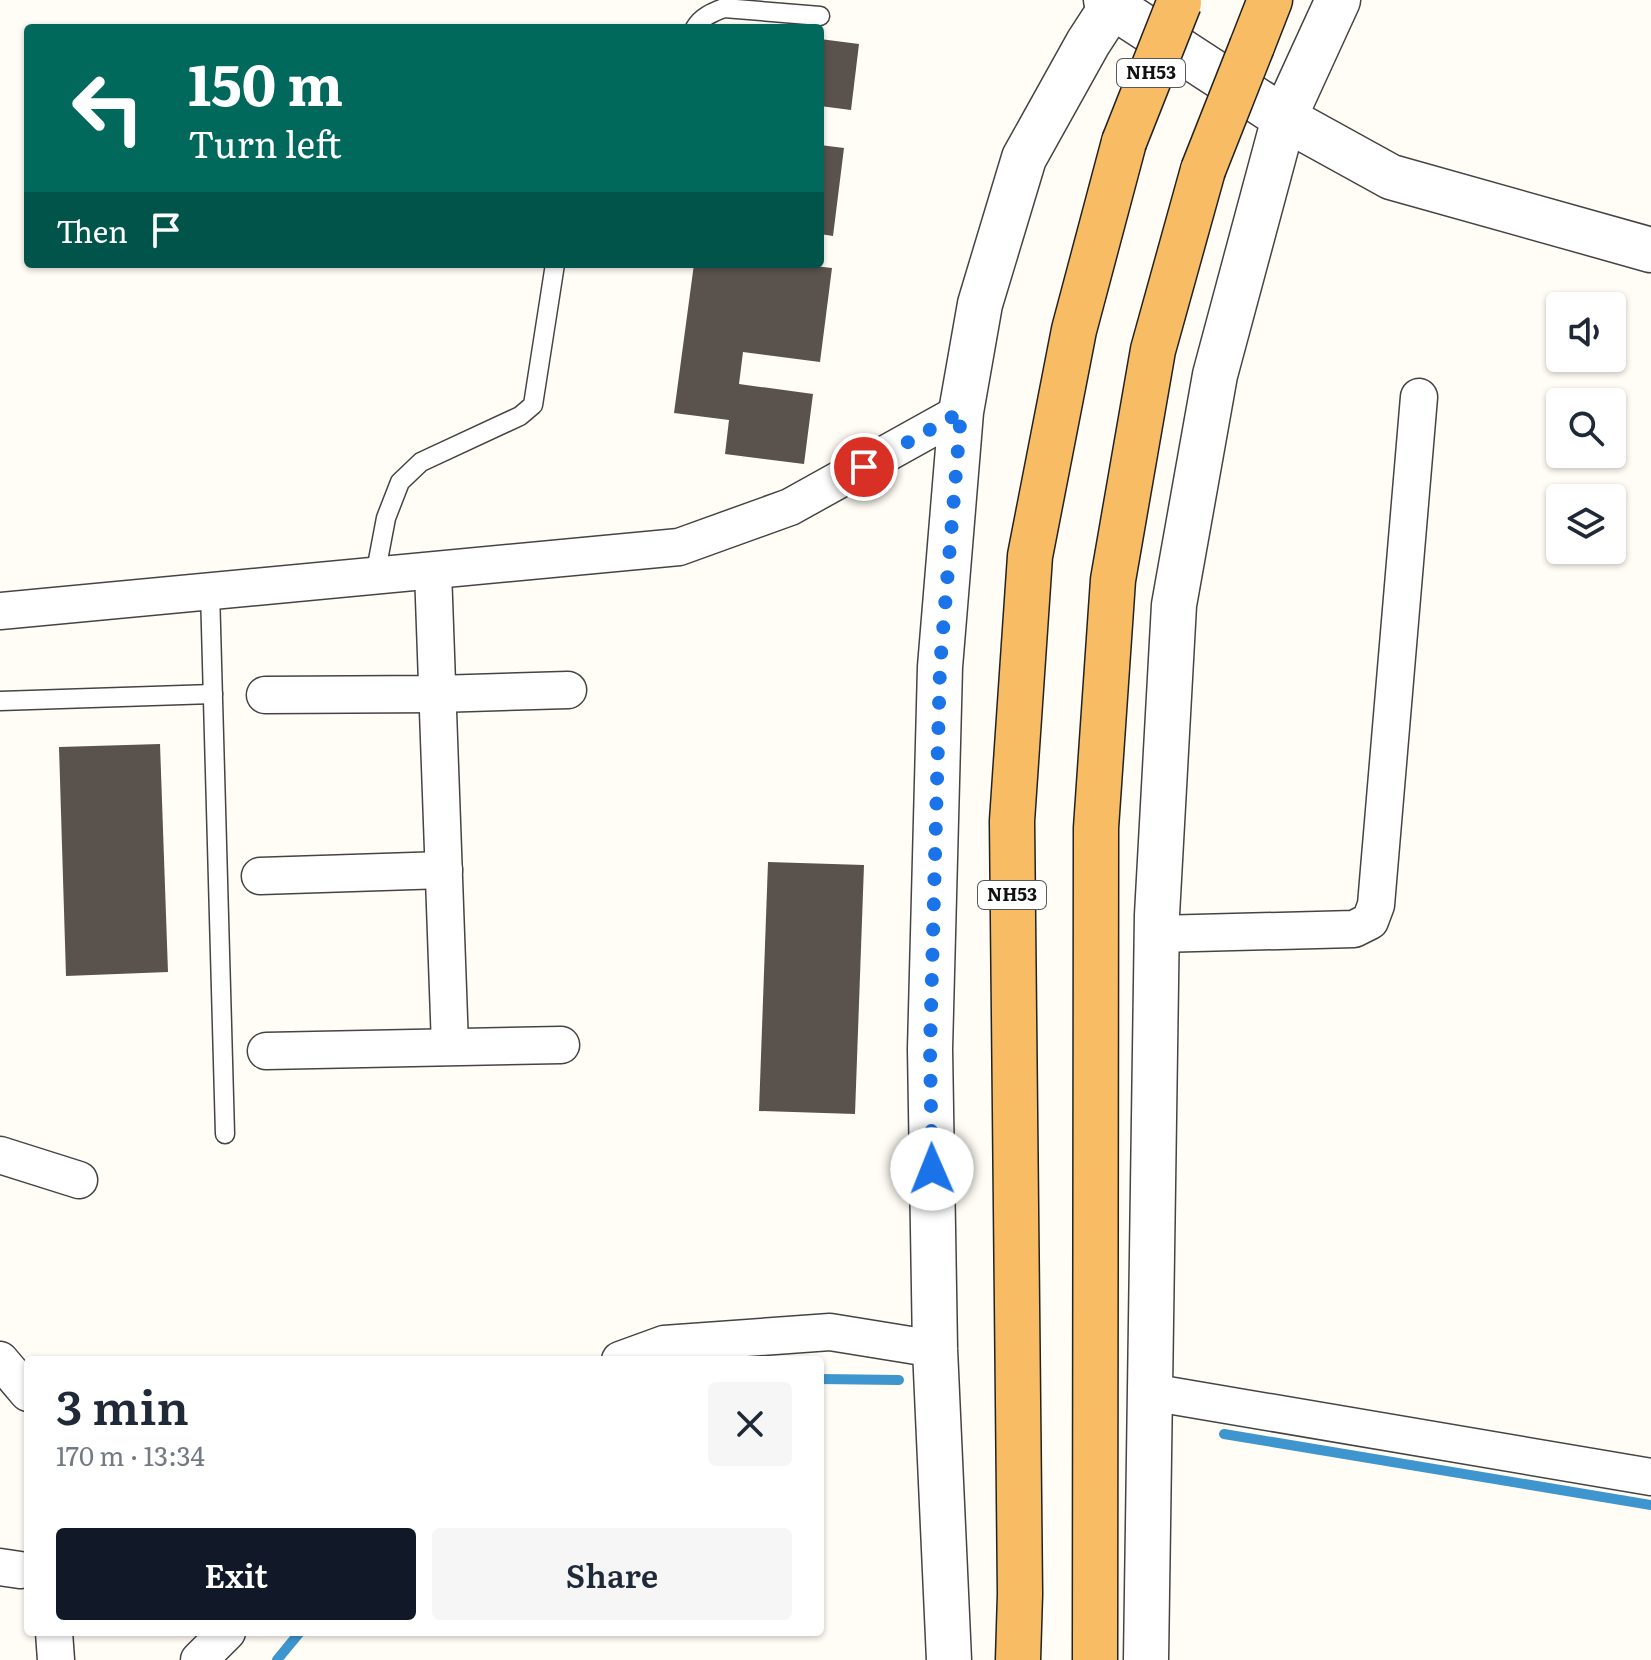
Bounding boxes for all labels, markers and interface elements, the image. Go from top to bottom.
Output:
text: 150 m [188,40,343,123]
icon: left [56,56,160,160]
road number: NH53 [1117,59,1185,87]
text: Turn left [188,116,342,169]
text: Then [56,208,128,252]
icon: arrive [144,208,188,252]
map controls [1546,292,1626,564]
button: sound [1546,292,1626,372]
button: search [1546,388,1626,468]
pin [830,433,898,501]
icon: arrive [842,445,886,489]
button: layers [1546,484,1626,564]
road number: NH53 [978,881,1046,909]
position arrow [890,1127,974,1211]
text: 3 min [56,1369,189,1440]
button: close [708,1382,792,1466]
text: 170 m · 13:34 [56,1435,205,1474]
button: Exit [56,1528,416,1620]
button: Share [432,1528,792,1620]

